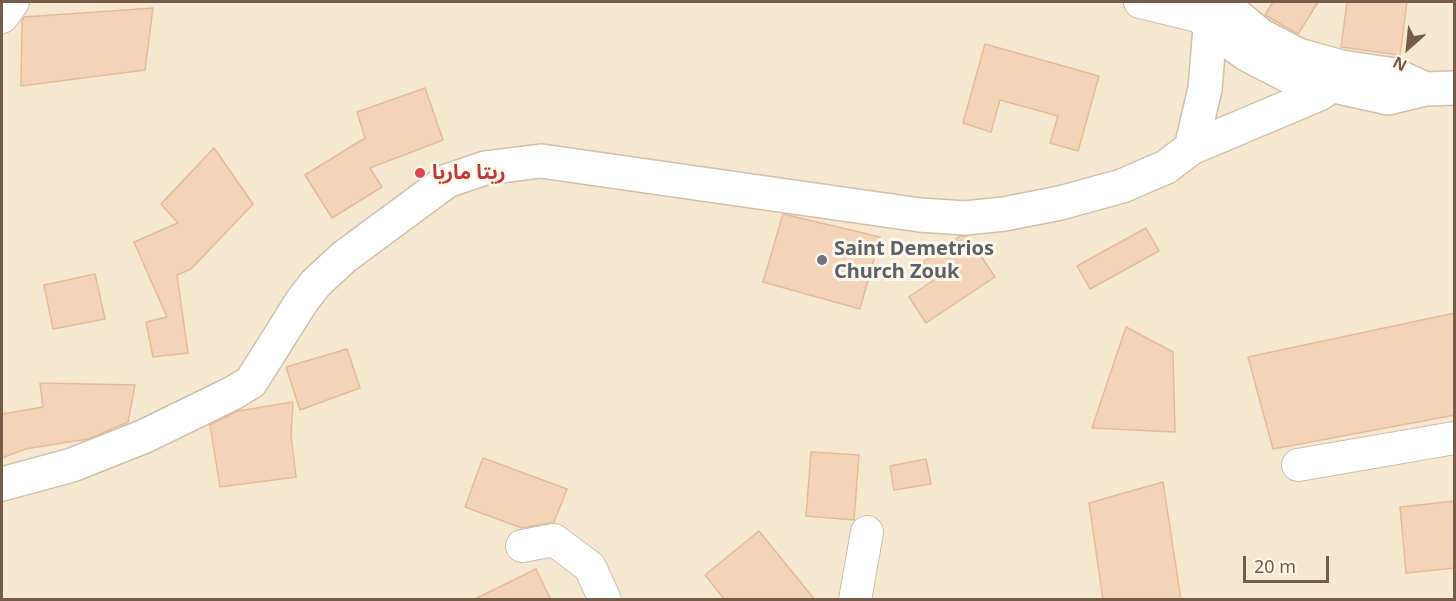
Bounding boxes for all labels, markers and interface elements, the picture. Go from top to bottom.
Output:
north arrow [1378,18,1438,78]
text: N [1389,51,1411,77]
place label: ريتا ماريا [432,161,506,185]
marker: ريتا ماريا [413,166,427,180]
place label: Saint Demetrios Church Zouk [834,237,994,284]
marker: Saint Demetrios Church Zouk [815,253,829,267]
scale bar [1246,544,1332,582]
text: 20 m [1254,554,1296,578]

